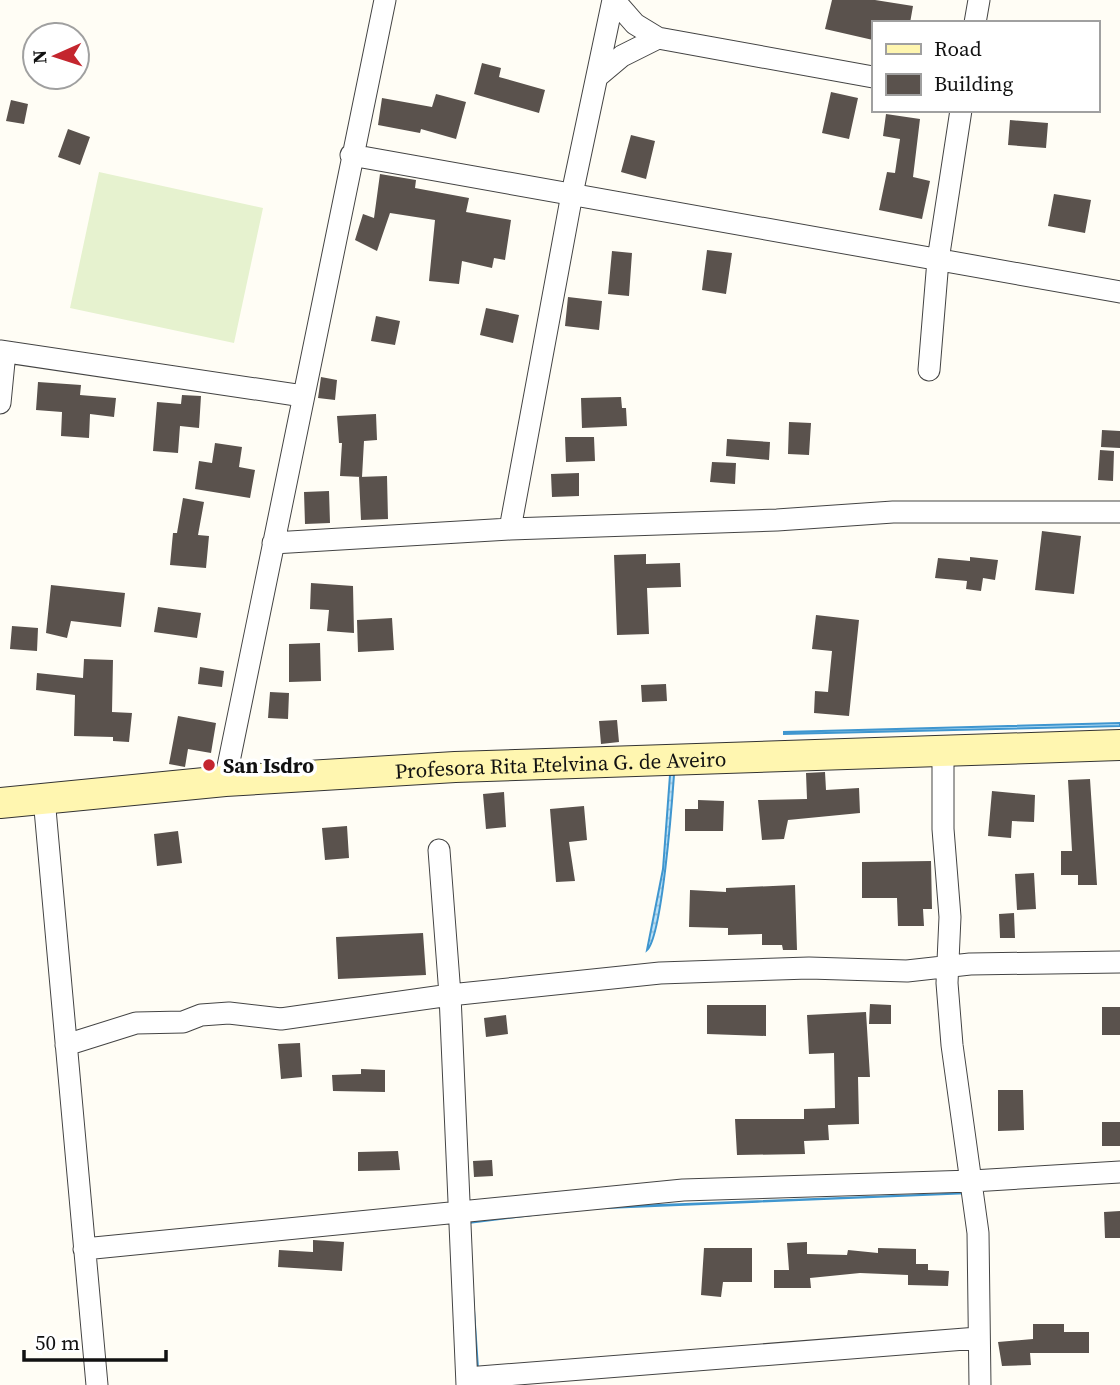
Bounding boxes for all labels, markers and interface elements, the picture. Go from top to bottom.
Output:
north arrow [21,21,91,91]
legend [872,21,1099,112]
text: Road [934,34,982,63]
text: N [26,49,52,64]
text: Building [934,69,1013,98]
street label: Profesora Rita Etelvina G. de Aveiro [394,744,727,785]
place label: San Isdro [223,751,314,780]
marker: San Isdro [201,757,217,773]
scale bar [24,1318,166,1362]
text: 50 m [35,1328,80,1357]

